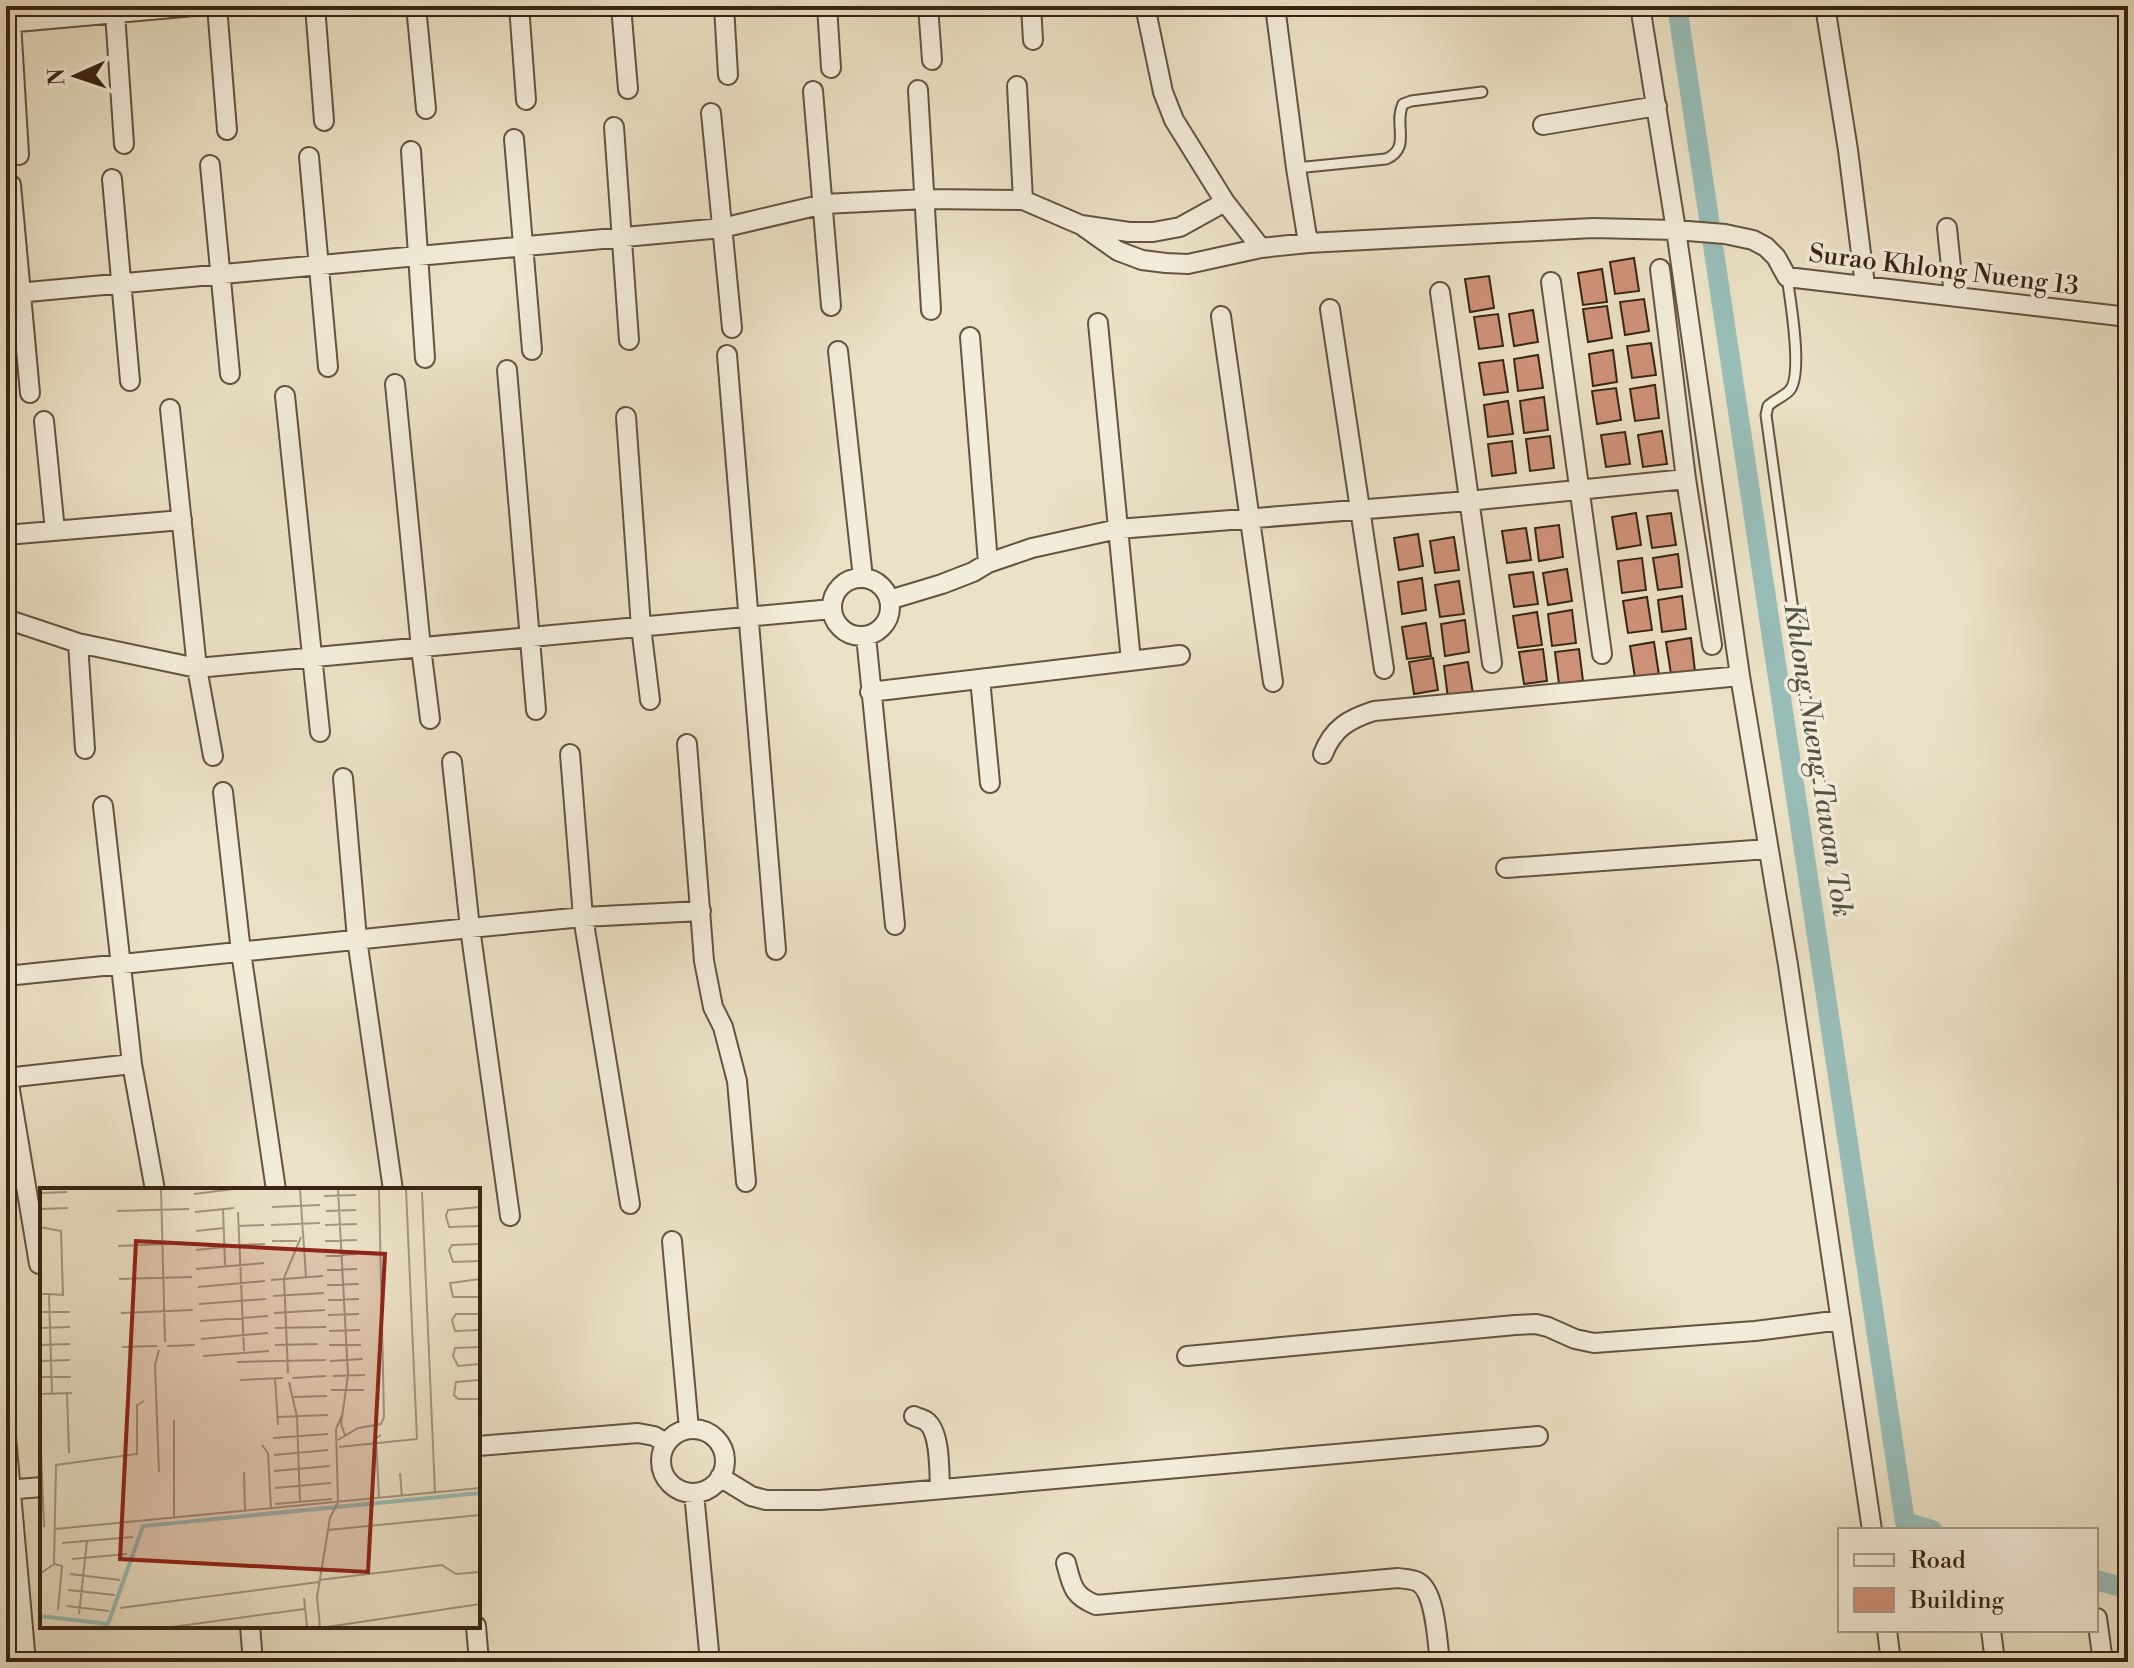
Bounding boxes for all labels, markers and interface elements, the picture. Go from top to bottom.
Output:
north arrow [36,36,116,116]
text: N [44,67,71,86]
street label: Surao Khlong Nueng 13 [1807,238,2081,302]
water label: Khlong Nueng Tawan Tok [1775,601,1860,920]
inset map [40,1188,480,1628]
legend [1838,1528,2098,1632]
text: Road [1910,1546,1966,1576]
text: Building [1909,1586,2004,1616]

